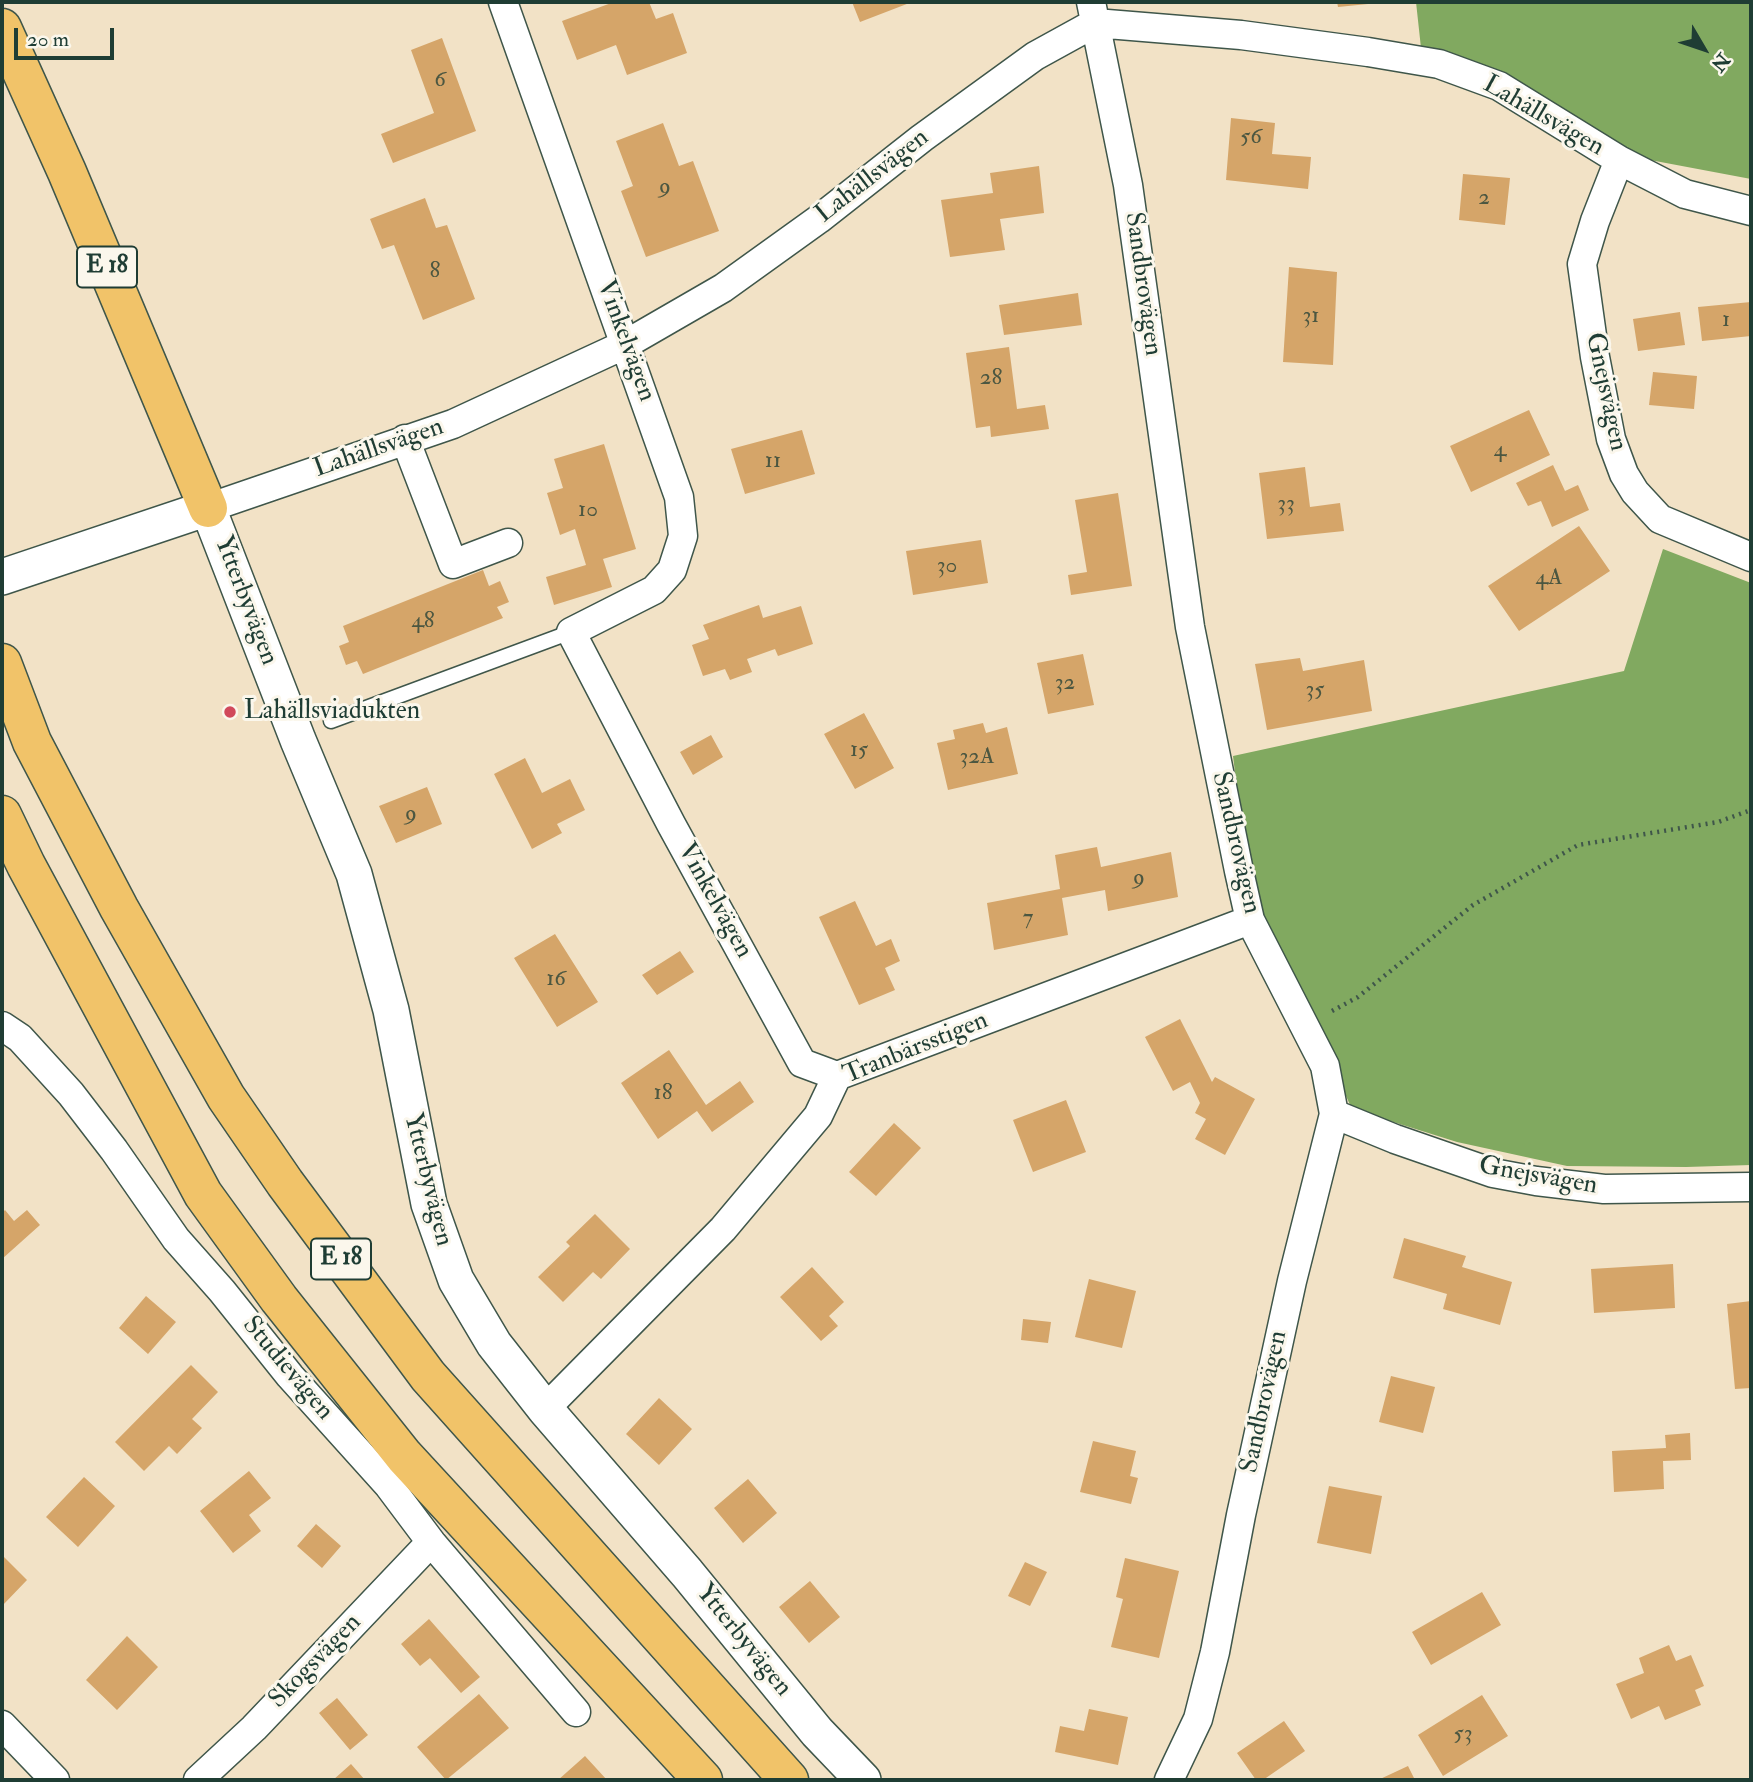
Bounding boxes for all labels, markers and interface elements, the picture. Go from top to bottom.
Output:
scale bar [18,14,117,58]
north arrow [1669,14,1739,84]
text: 20 m [27,26,69,53]
text: N [1706,48,1735,76]
house number: 6 [434,67,446,95]
street label: Lahällsvägen [1477,70,1609,164]
street label: Lahällsvägen [810,123,936,231]
house number: 56 [1240,124,1262,152]
house number: 9 [659,174,671,202]
house number: 2 [1478,185,1490,213]
street label: Sandbrovägen [1116,210,1168,358]
road number: E 18 [77,246,137,288]
house number: 8 [430,258,440,286]
street label: Vinkelvägen [589,276,661,406]
house number: 31 [1302,303,1320,331]
house number: 1 [1722,307,1730,335]
street label: Gnejsvägen [1577,330,1633,454]
house number: 28 [980,365,1002,393]
street label: Lahällsvägen [310,412,448,486]
house number: 4 [1494,437,1506,465]
house number: 11 [765,448,781,476]
house number: 33 [1277,491,1295,519]
house number: 10 [578,497,598,525]
street label: Ytterbyvägen [206,532,284,670]
house number: 30 [937,553,957,581]
house number: 4A [1535,565,1563,593]
house number: 48 [411,608,435,636]
house number: 32 [1055,670,1075,698]
house number: 35 [1306,677,1324,705]
place label: Lahällsviadukten [244,696,420,728]
marker: Lahällsviadukten [222,704,238,720]
house number: 15 [850,737,868,765]
house number: 32A [959,744,995,772]
street label: Sandbrovägen [1204,769,1266,917]
house number: 9 [405,801,417,829]
street label: Vinkelvägen [670,838,758,964]
house number: 9 [1133,865,1145,893]
house number: 7 [1023,905,1033,933]
house number: 16 [546,966,566,994]
street label: Tranbärsstigen [839,1006,993,1092]
house number: 18 [653,1080,673,1108]
street label: Ytterbyvägen [395,1110,459,1250]
street label: Gnejsvägen [1476,1151,1600,1203]
road number: E 18 [311,1238,371,1280]
street label: Studievägen [235,1311,339,1427]
street label: Sandbrovägen [1235,1328,1295,1476]
street label: Ytterbyvägen [688,1578,798,1704]
street label: Skogsvägen [263,1608,369,1716]
house number: 53 [1454,1721,1472,1749]

